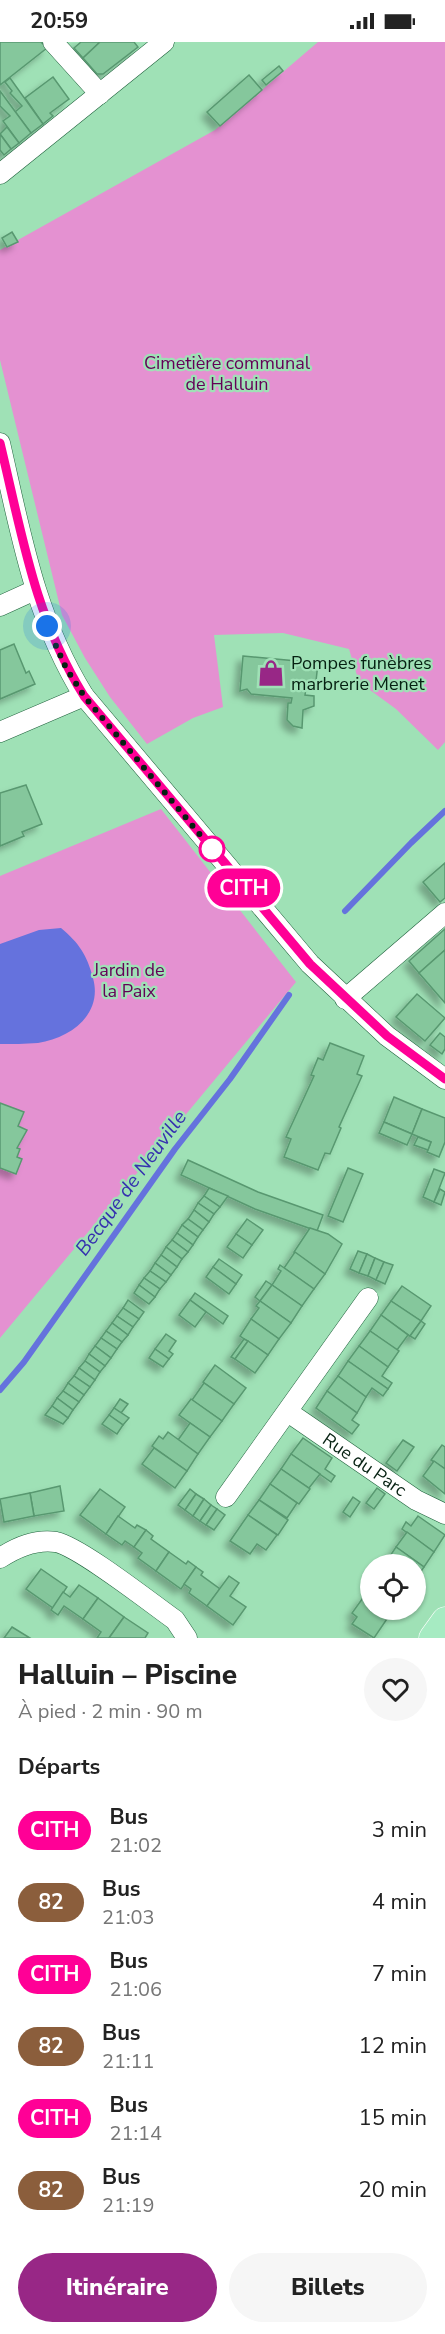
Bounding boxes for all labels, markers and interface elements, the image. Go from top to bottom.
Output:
text: 20:59 [30,6,88,36]
park label: Cimetière communal de Halluin [144,351,311,396]
your location [32,611,62,641]
place label: Pompes funèbres marbrerie Menet [291,651,432,696]
shop icon: Pompes funèbres marbrerie Menet [256,658,286,688]
unlabelled marker [199,836,225,862]
line badge: CITH [202,868,286,908]
text: CITH [219,874,269,902]
park label: Jardin de la Paix [92,958,165,1003]
water label: Becque de Neuville [69,1105,193,1261]
street label: Rue du Parc [318,1427,411,1502]
map controls [360,1554,426,1620]
button: locate [360,1554,426,1620]
text: Halluin – Piscine [18,1656,237,1694]
button: heart [364,1658,427,1721]
text: À pied · 2 min · 90 m [18,1698,203,1725]
text: Départs [18,1752,100,1782]
text: Bus [109,1802,148,1832]
text: 3 min [372,1815,427,1845]
text: CITH [30,1816,79,1844]
text: 21:02 [109,1832,162,1859]
text: Bus [102,1874,141,1904]
text: 4 min [372,1887,427,1917]
text: 82 [38,1888,64,1916]
text: 21:03 [102,1904,155,1931]
text: Bus [109,1946,148,1976]
text: 7 min [372,1959,427,1989]
text: CITH [30,1960,79,1988]
text: 21:06 [109,1976,162,2003]
text: Bus [102,2018,141,2048]
text: 12 min [359,2031,427,2061]
text: 82 [38,2032,64,2060]
text: 21:11 [102,2048,155,2075]
text: Bus [109,2090,148,2120]
text: 15 min [359,2103,427,2133]
text: CITH [30,2104,79,2132]
text: 21:14 [109,2120,162,2147]
text: Bus [102,2162,141,2192]
text: 20 min [359,2175,427,2205]
text: 82 [38,2176,64,2204]
text: 21:19 [102,2192,155,2219]
button: Itinéraire [18,2253,217,2322]
button: Billets [229,2253,427,2322]

